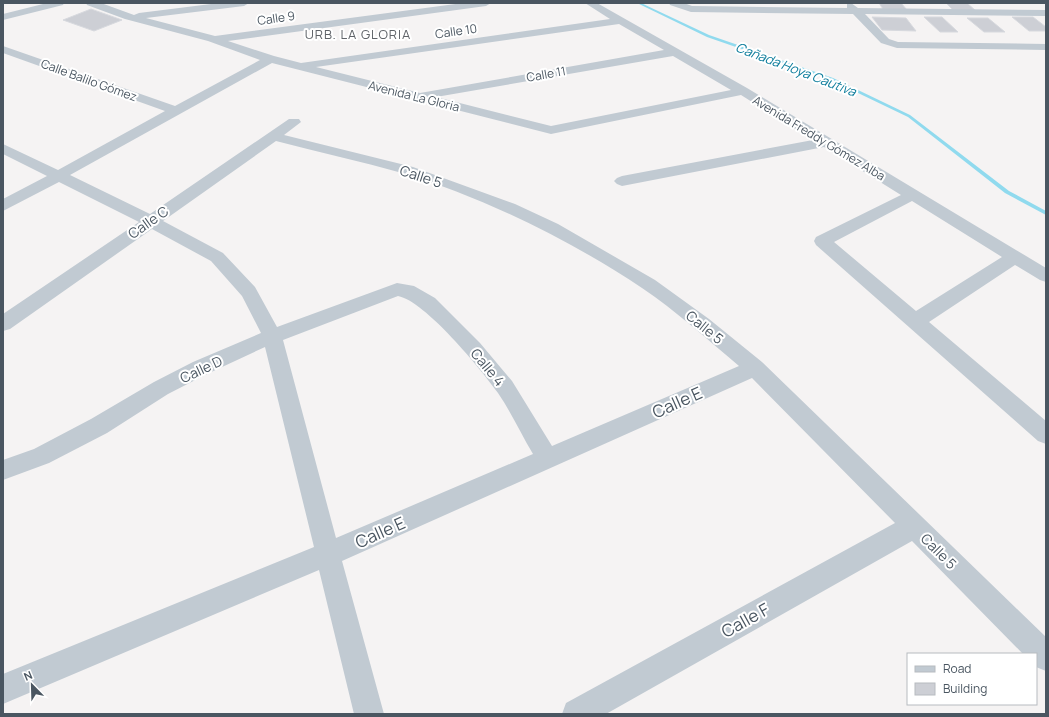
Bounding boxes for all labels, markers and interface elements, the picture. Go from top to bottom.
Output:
street label: Calle 9 [256,7,296,29]
street label: Calle 10 [434,20,478,42]
district label: URB. LA GLORIA [305,25,411,43]
water label: Cañada Hoya Cautiva [733,38,860,101]
street label: Calle Balilo Gómez [39,55,139,105]
street label: Calle 11 [525,62,567,86]
street label: Avenida La Gloria [367,76,461,116]
street label: Avenida Freddy Gómez Alba [750,92,888,184]
street label: Calle 5 [397,160,445,192]
street label: Calle C [124,201,172,243]
street label: Calle 5 [682,306,728,348]
street label: Calle 4 [467,344,509,390]
street label: Calle D [177,351,225,387]
street label: Calle E [648,381,706,423]
street label: Calle E [351,511,409,553]
street label: Calle 5 [917,529,961,573]
street label: Calle F [717,597,773,643]
legend [907,653,1037,705]
text: Road [943,660,971,677]
north arrow [12,665,52,705]
text: N [21,667,35,684]
text: Building [943,680,987,697]

